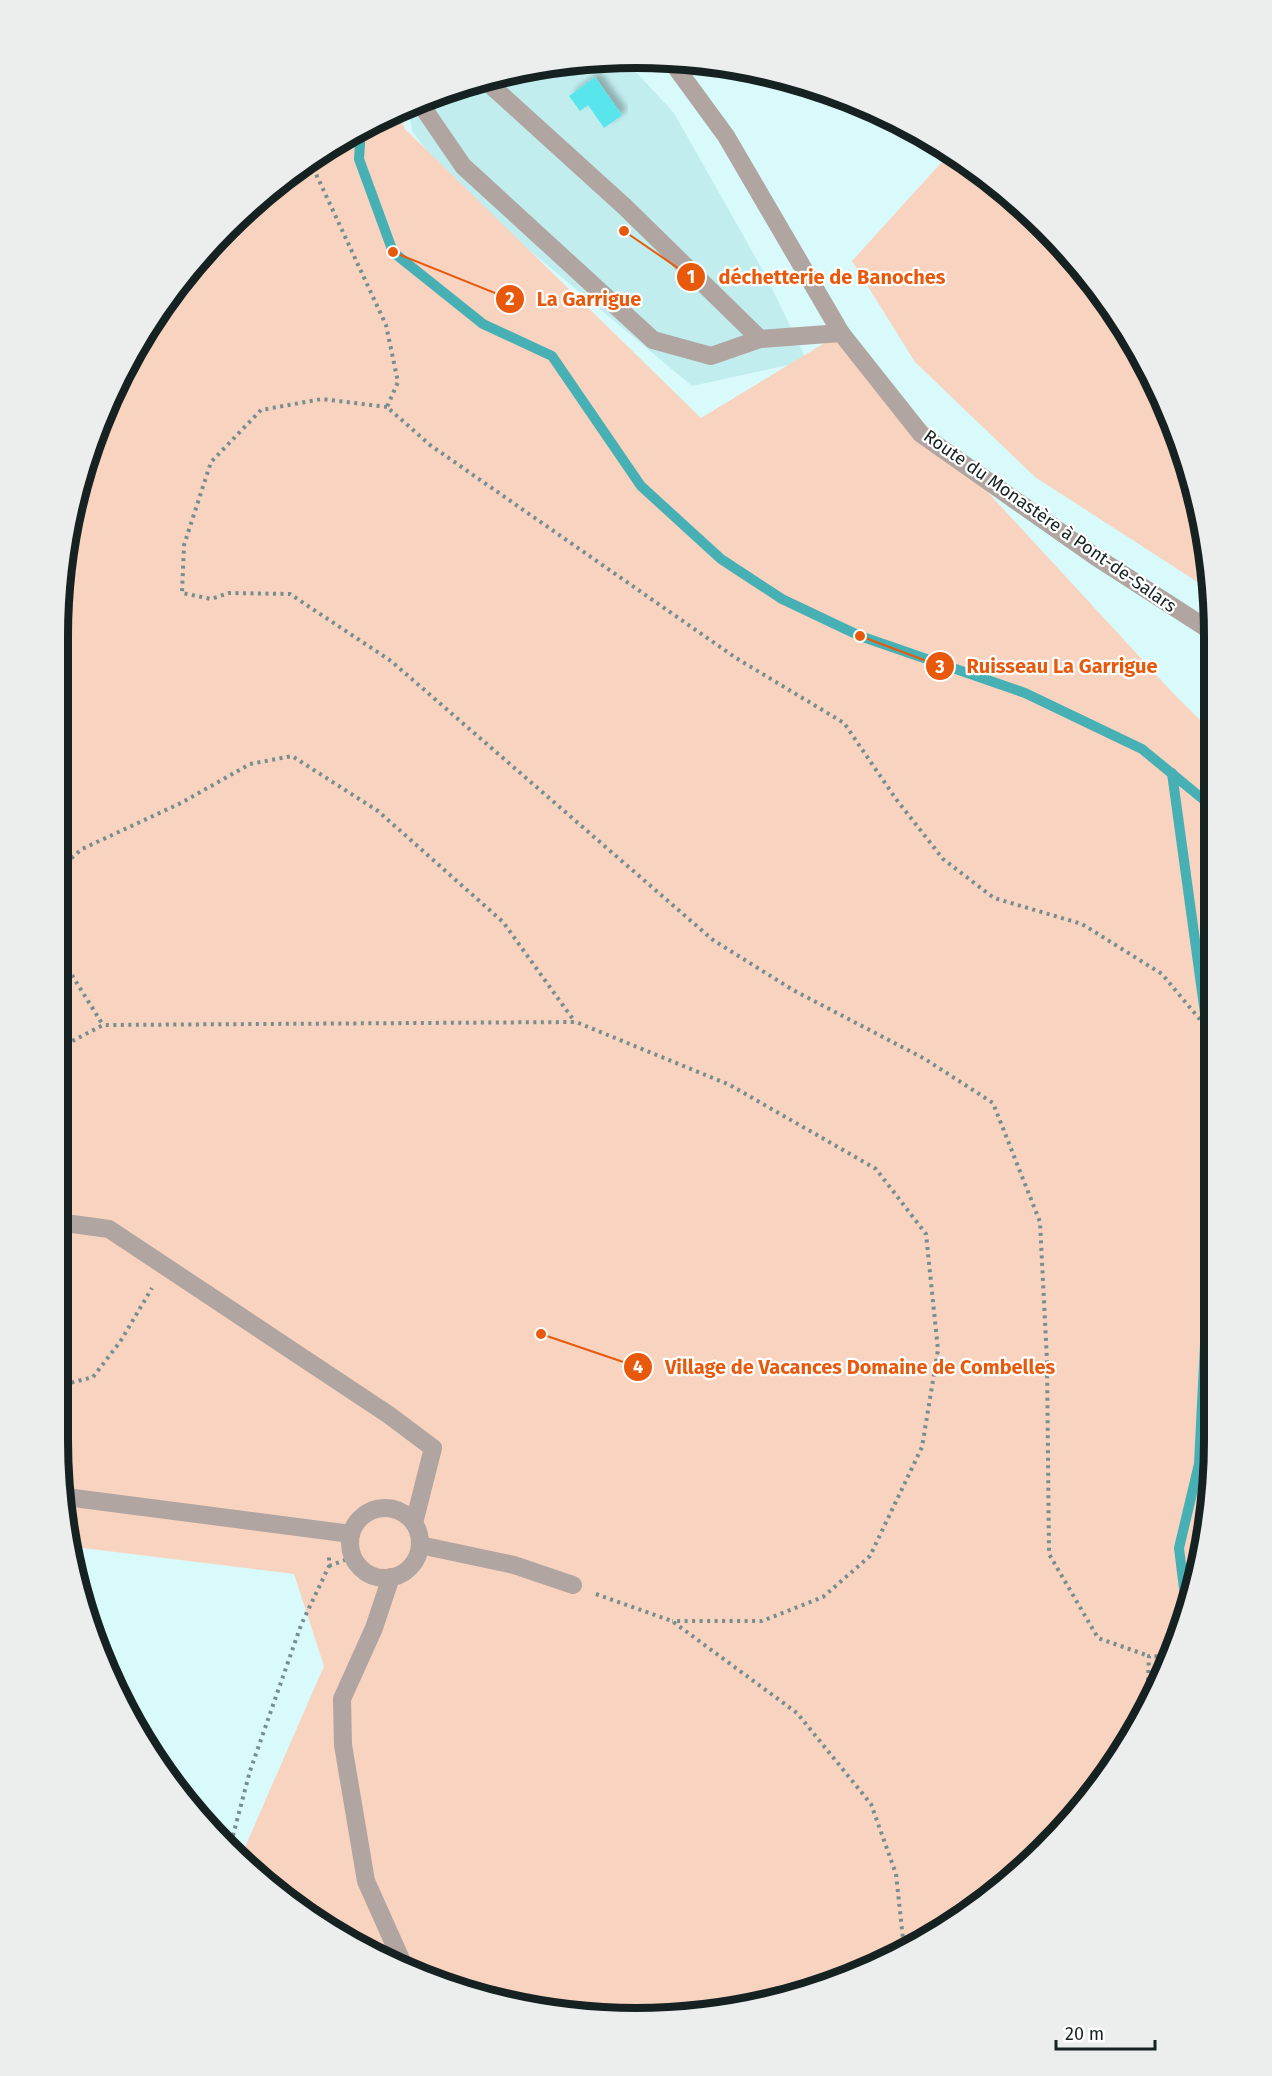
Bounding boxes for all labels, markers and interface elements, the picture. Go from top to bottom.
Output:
callout: déchetterie de Banoches [676,258,957,296]
text: déchetterie de Banoches [719,265,946,289]
text: 1 [687,266,695,288]
callout: La Garrigue [495,280,654,318]
text: La Garrigue [537,287,641,311]
text: 2 [505,288,515,310]
street label: Route du Monastère à Pont-de-Salars [919,425,1181,617]
callout: Ruisseau La Garrigue [925,647,1170,685]
text: Ruisseau La Garrigue [966,654,1158,678]
text: 3 [934,656,945,678]
callout: Village de Vacances Domaine de Combelles [623,1348,1067,1386]
text: Village de Vacances Domaine de Combelles [664,1355,1055,1379]
text: 4 [633,1356,643,1378]
scale bar [1056,2013,1155,2051]
text: 20 m [1065,2023,1104,2045]

